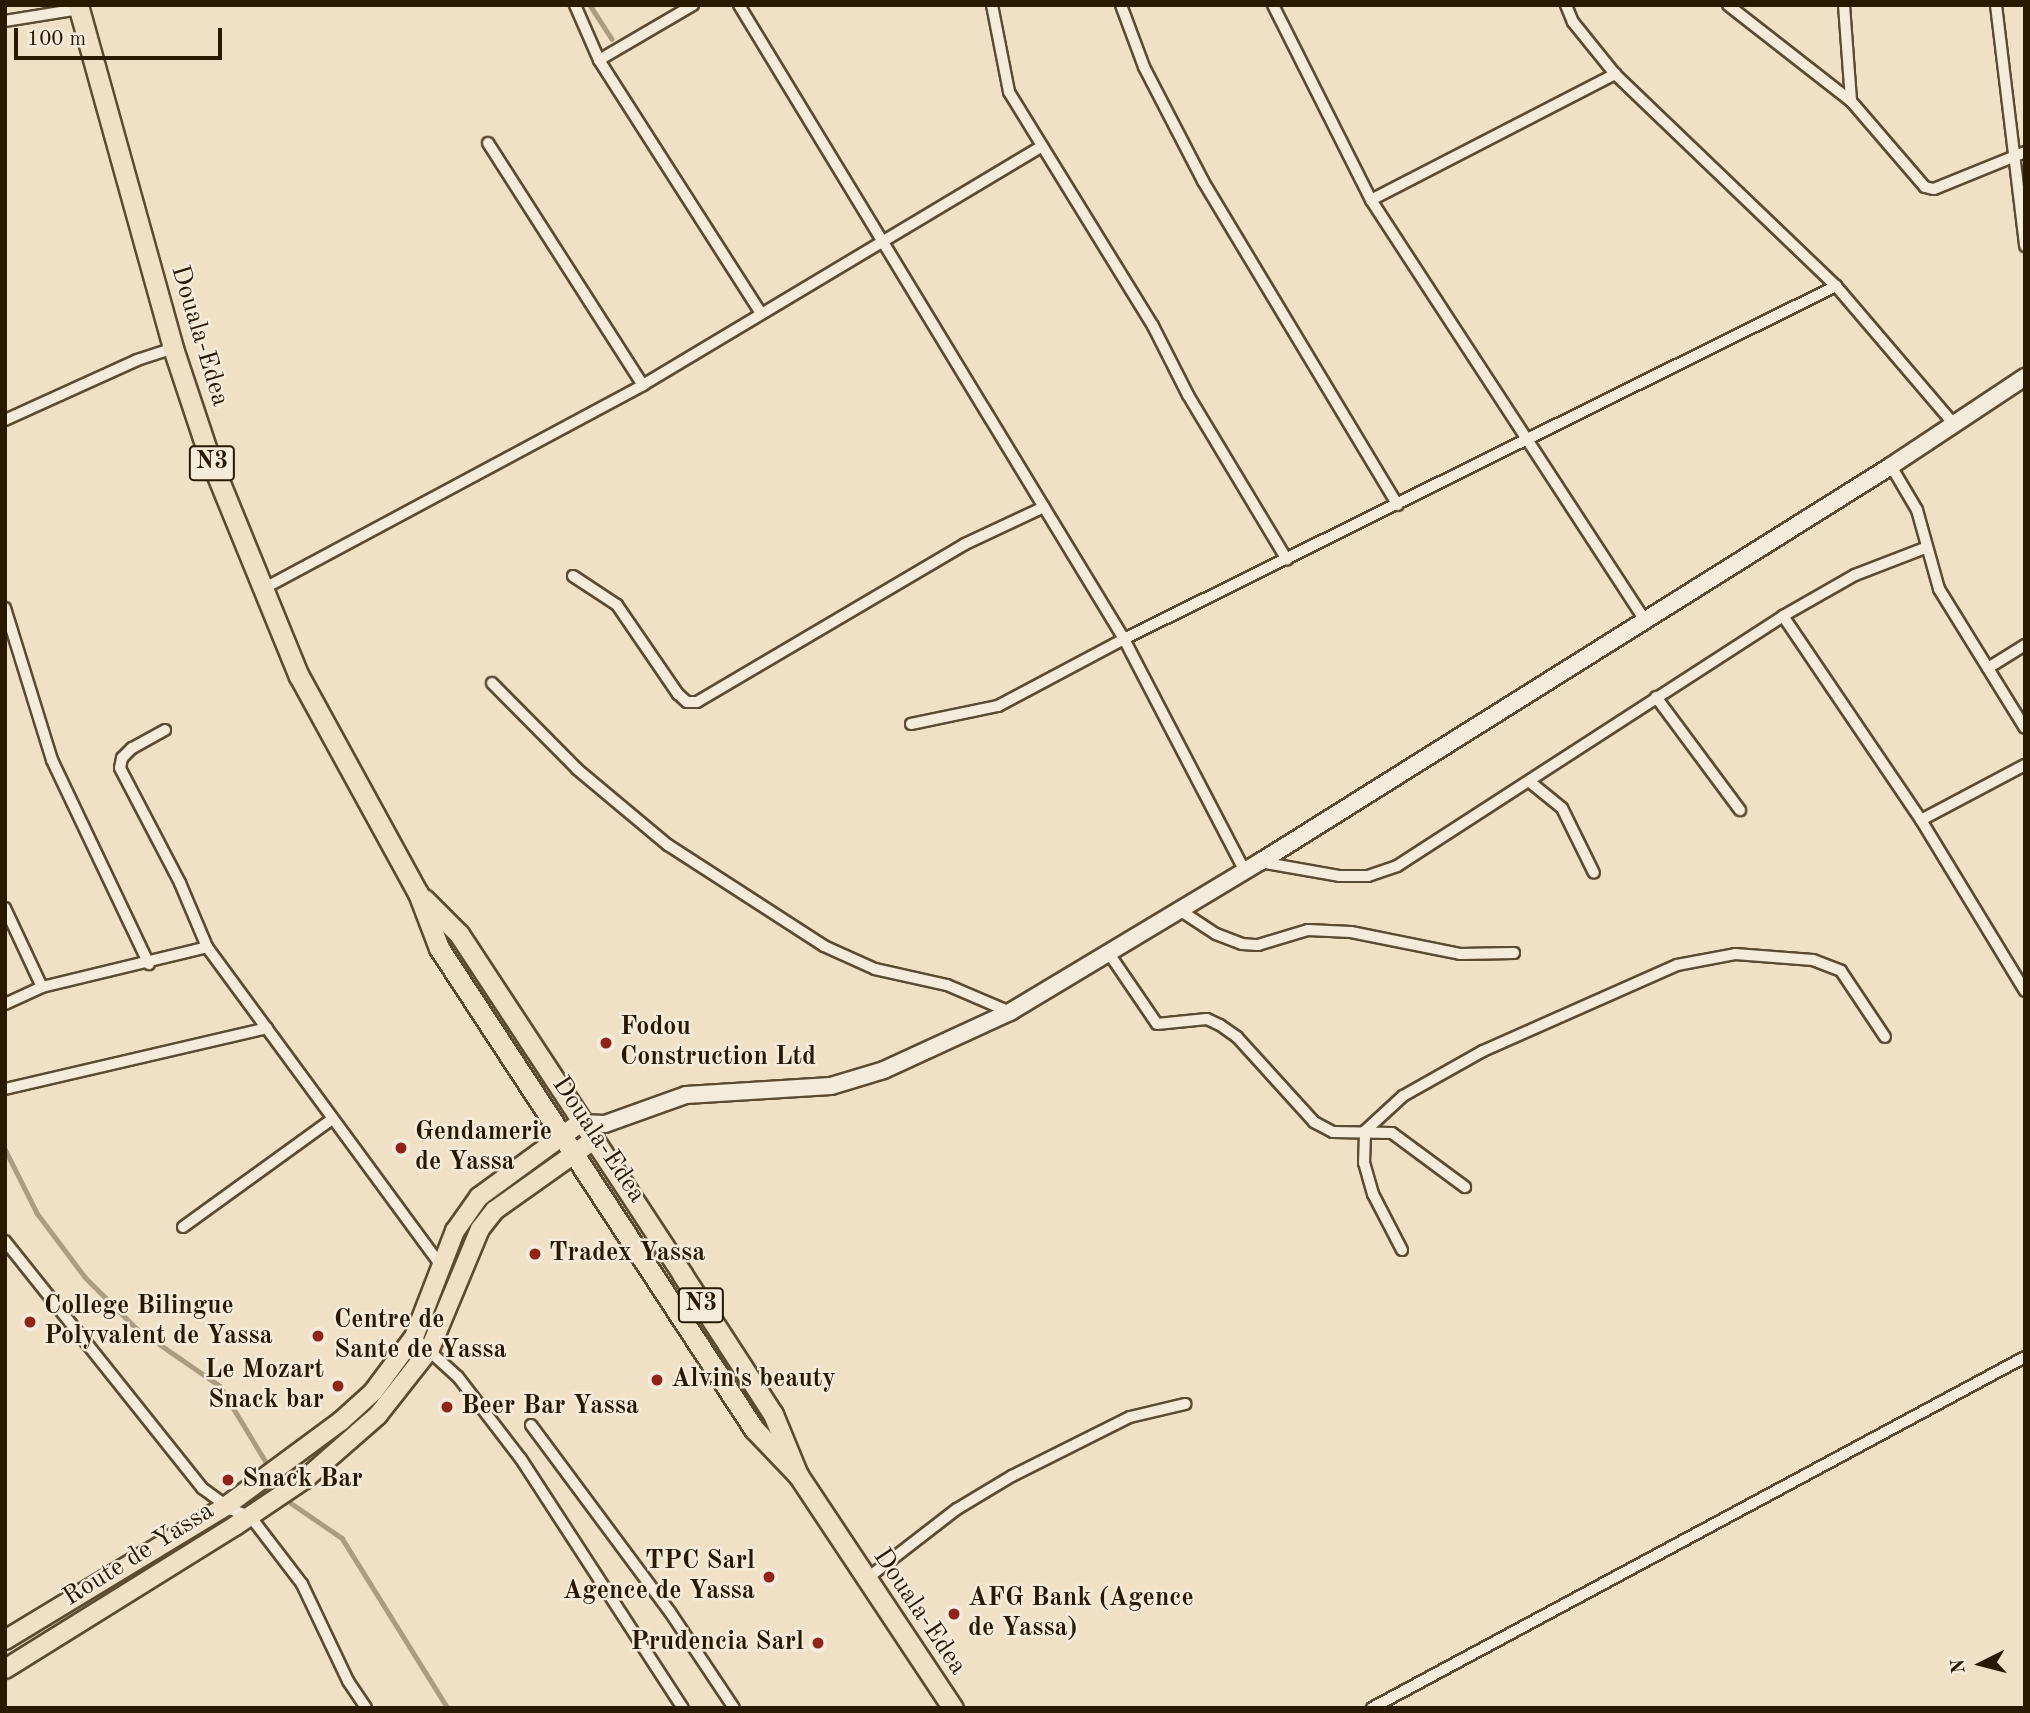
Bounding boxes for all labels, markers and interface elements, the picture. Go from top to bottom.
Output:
scale bar [18,14,226,58]
text: 100 m [27,29,86,50]
street label: Douala-Edea [163,262,235,410]
road number: N3 [188,442,236,484]
place label: Fodou Construction Ltd [620,1012,816,1074]
marker: Fodou Construction Ltd [598,1035,614,1051]
street label: Douala-Edea [544,1071,652,1209]
place label: Gendamerie de Yassa [415,1117,552,1178]
marker: Gendamerie de Yassa [393,1140,409,1156]
place label: Tradex Yassa [549,1238,705,1270]
marker: Tradex Yassa [527,1246,543,1262]
road number: N3 [676,1284,726,1325]
place label: College Bilingue Polyvalent de Yassa [44,1291,273,1352]
place label: Centre de Sante de Yassa [334,1305,507,1366]
marker: College Bilingue Polyvalent de Yassa [22,1314,38,1330]
marker: Centre de Sante de Yassa [308,1326,328,1346]
place label: Le Mozart Snack bar [205,1355,324,1416]
place label: Alvin's beauty [671,1364,836,1396]
marker: Alvin's beauty [649,1372,665,1388]
marker: Le Mozart Snack bar [330,1378,346,1394]
place label: Beer Bar Yassa [461,1391,639,1423]
marker: Beer Bar Yassa [439,1399,455,1415]
place label: Snack Bar [242,1464,363,1496]
marker: Snack Bar [220,1472,236,1488]
street label: Route de Yassa [58,1496,220,1614]
street label: Douala-Edea [865,1543,973,1681]
place label: TPC Sarl Agence de Yassa [563,1546,755,1608]
marker: TPC Sarl Agence de Yassa [761,1569,777,1585]
place label: AFG Bank (Agence de Yassa) [968,1583,1194,1644]
marker: AFG Bank (Agence de Yassa) [946,1606,962,1622]
place label: Prudencia Sarl [630,1627,804,1659]
north arrow [1946,1629,2016,1699]
marker: Prudencia Sarl [810,1635,826,1651]
text: N [1949,1658,1970,1674]

